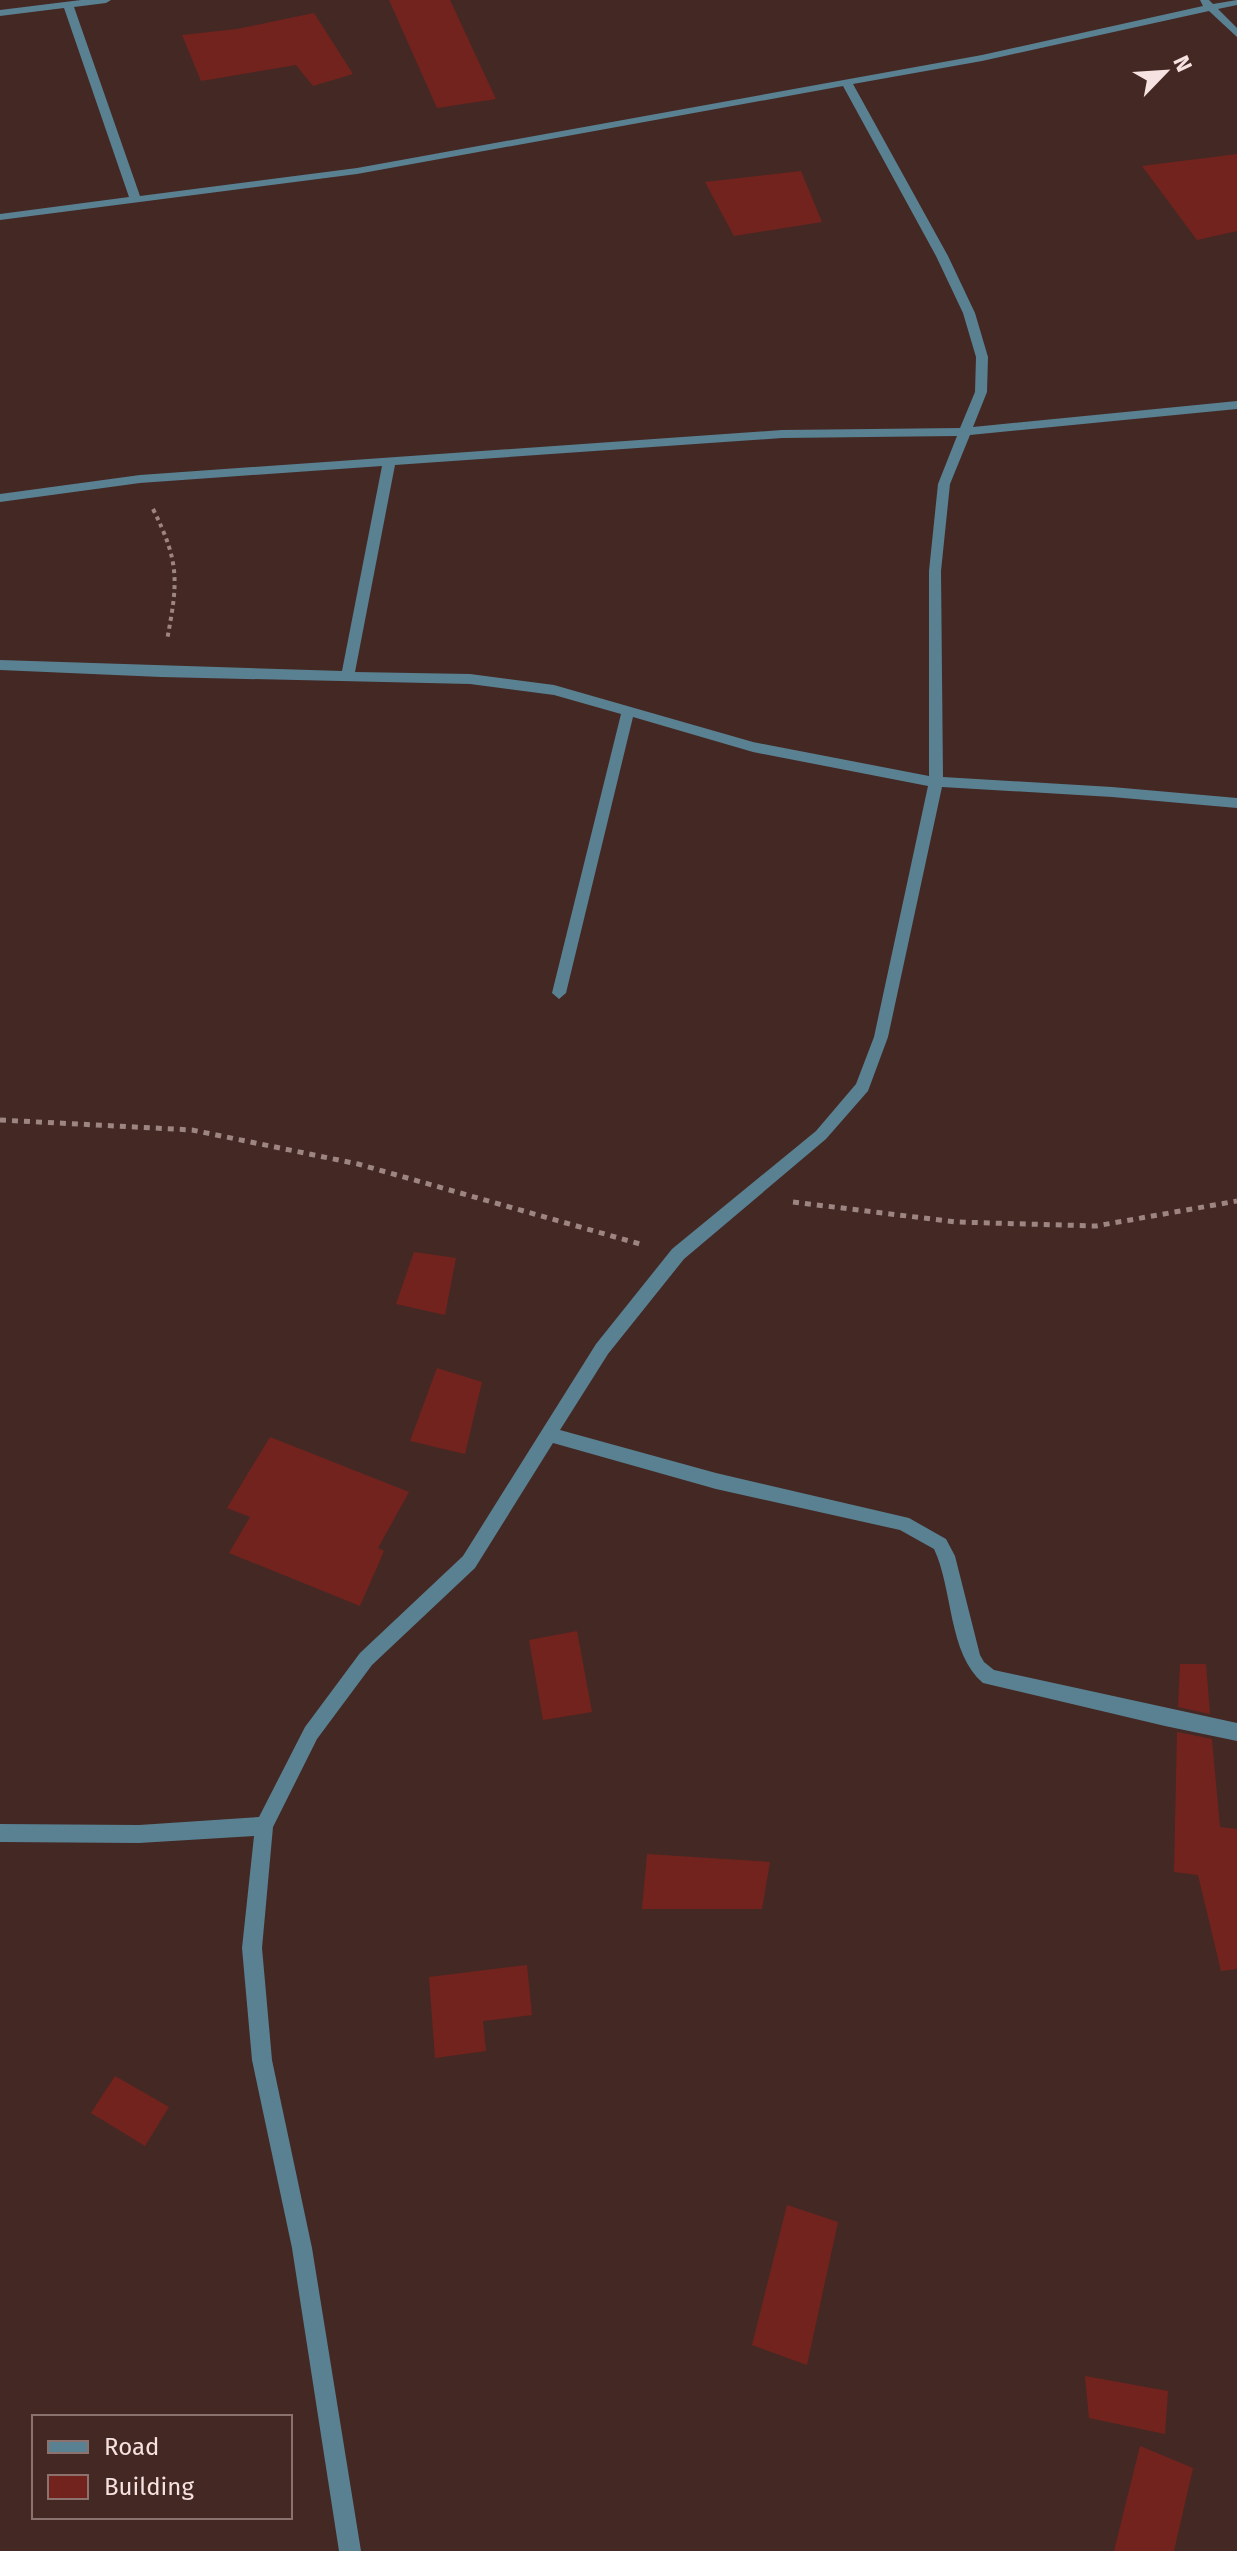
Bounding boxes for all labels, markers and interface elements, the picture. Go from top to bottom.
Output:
north arrow [1125,32,1205,112]
text: N [1167,51,1198,76]
legend [32,2415,292,2519]
text: Road [104,2433,159,2461]
text: Building [104,2473,194,2501]

